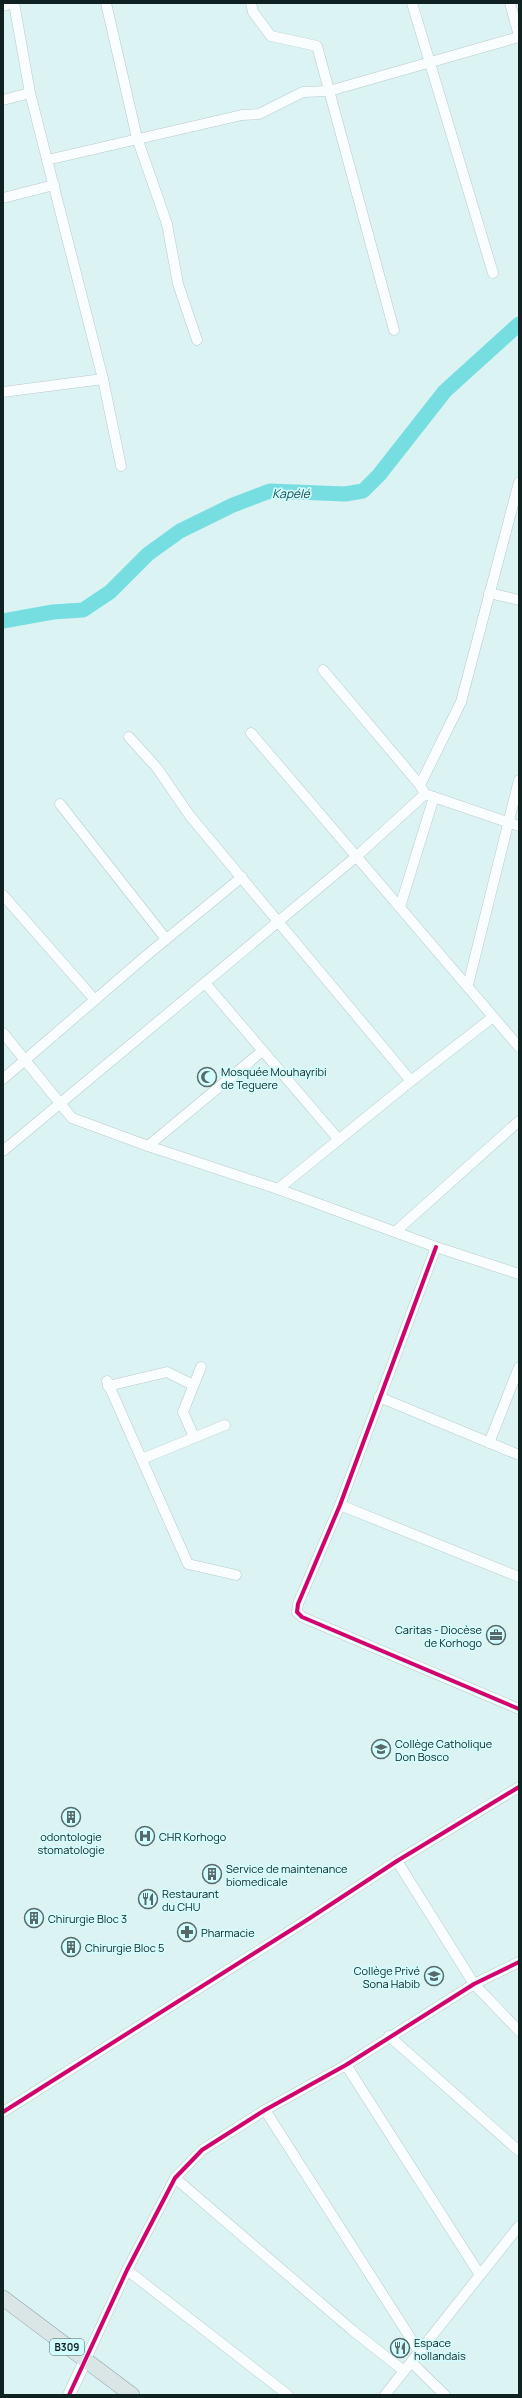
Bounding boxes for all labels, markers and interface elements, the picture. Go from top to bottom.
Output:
water label: Kapélé [272,485,311,502]
place label: Mosquée Mouhayribi de Teguere [221,1064,327,1092]
mosque icon: Mosquée Mouhayribi de Teguere [196,1066,218,1088]
place label: Caritas - Diocèse de Korhogo [395,1622,483,1650]
office icon: Caritas - Diocèse de Korhogo [485,1624,507,1646]
place label: Collège Catholique Don Bosco [395,1736,493,1764]
school or university icon: Collège Catholique Don Bosco [370,1738,392,1760]
building icon: odontologie stomatologie [60,1806,82,1828]
hospital icon: CHR Korhogo [134,1825,156,1847]
place label: odontologie stomatologie [37,1829,105,1857]
place label: CHR Korhogo [159,1829,227,1844]
place label: Service de maintenance biomedicale [226,1861,348,1889]
building icon: Service de maintenance biomedicale [201,1863,223,1885]
place label: Restaurant du CHU [162,1886,219,1914]
restaurant icon: Restaurant du CHU [137,1888,159,1910]
building icon: Chirurgie Bloc 3 [23,1907,45,1929]
place label: Chirurgie Bloc 3 [48,1911,127,1926]
pharmacy icon: Pharmacie [176,1921,198,1943]
place label: Pharmacie [201,1925,255,1940]
building icon: Chirurgie Bloc 5 [60,1936,82,1958]
place label: Chirurgie Bloc 5 [85,1940,164,1955]
place label: Collège Privé Sona Habib [354,1963,421,1991]
school or university icon: Collège Privé Sona Habib [423,1965,445,1987]
place label: Espace hollandais [414,2335,466,2363]
restaurant icon: Espace hollandais [389,2337,411,2359]
road number: B309 [50,2339,84,2355]

